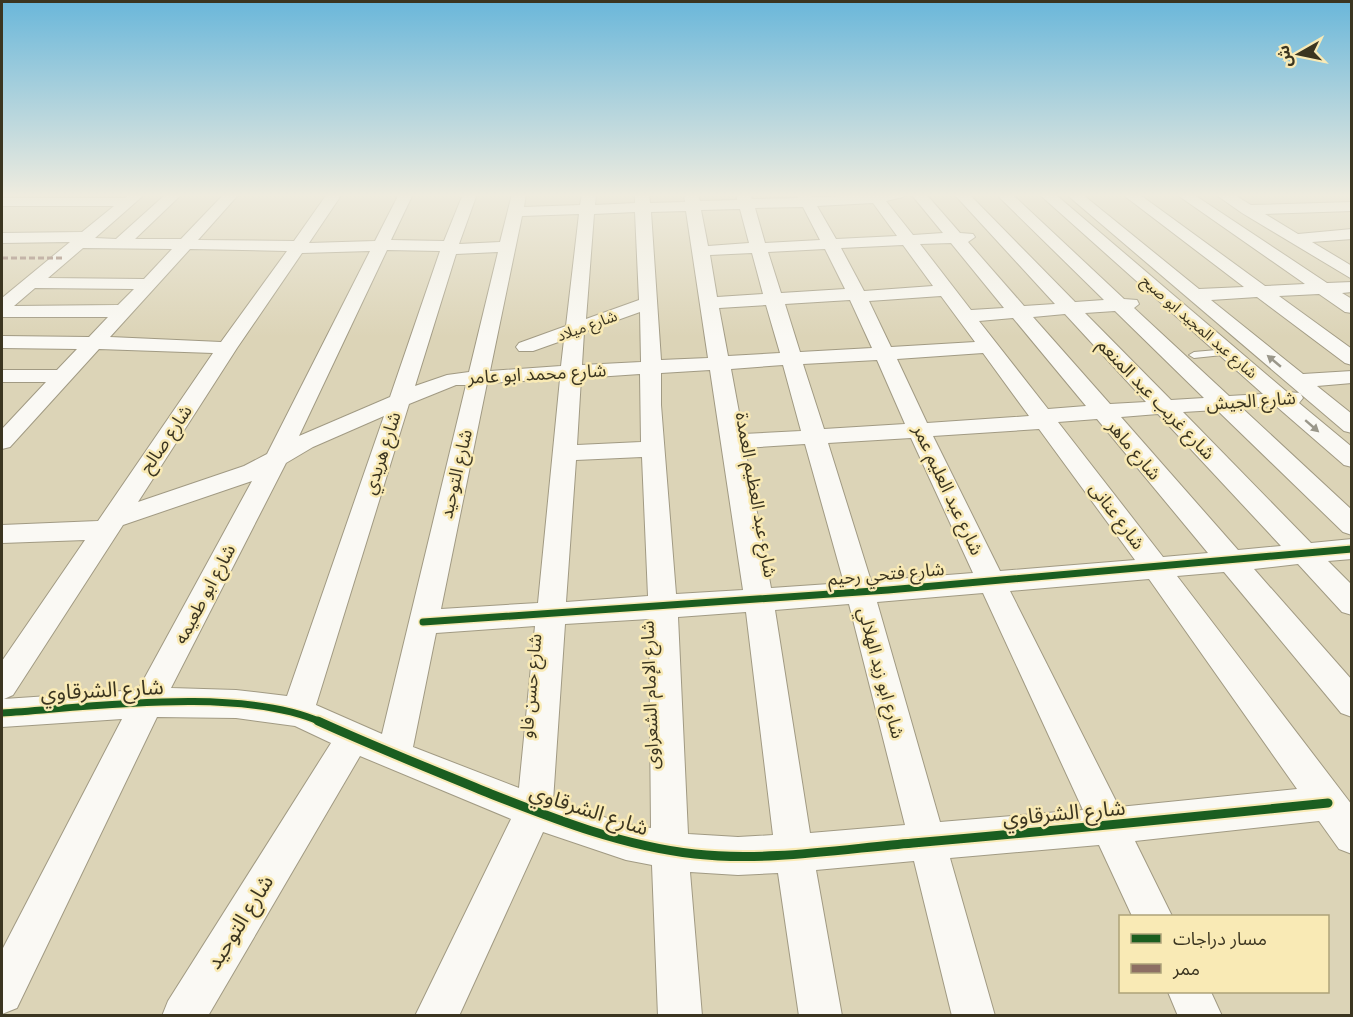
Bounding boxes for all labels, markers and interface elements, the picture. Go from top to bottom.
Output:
north arrow [1269,24,1329,84]
text: ش [1274,44,1297,69]
street label: شارع عبد المجيد ابو صبح [1135,272,1261,385]
street label: شارع ميلاد [554,307,621,348]
street label: شارع غريب عبد المنعم [1090,334,1219,466]
one-way arrow [1266,355,1282,368]
street label: شارع محمد ابو عامر [466,359,607,392]
street label: شارع الجيش [1205,387,1297,418]
street label: شارع صالح [135,401,199,479]
street label: شارع هريدي [358,409,408,498]
street label: شارع عبد العظيم العمدة [728,411,781,580]
street label: شارع ماهر [1100,415,1166,487]
one-way arrow [1305,419,1320,432]
street label: شارع عبد العليم عمر [905,421,988,560]
street label: شارع التوحيد [435,427,480,521]
street label: شارع عنانى [1082,478,1149,556]
street label: شارع ابو طعيمه [170,540,243,649]
street label: شارع فتحي رحيم [827,558,946,593]
street label: شارع ابو زيد الهلالي [850,605,909,742]
street label: شارع الإمام الشعراوى [636,620,667,770]
street label: شارع حسن فاو [515,633,550,739]
street label: شارع الشرقاوي [40,675,164,709]
street label: شارع الشرقاوي [525,780,651,844]
street label: شارع الشرقاوي [1002,796,1127,834]
street label: شارع التوحيد [202,871,281,975]
legend [1119,915,1329,993]
text: مسار دراجات [1173,928,1267,950]
text: ممر [1172,958,1200,980]

